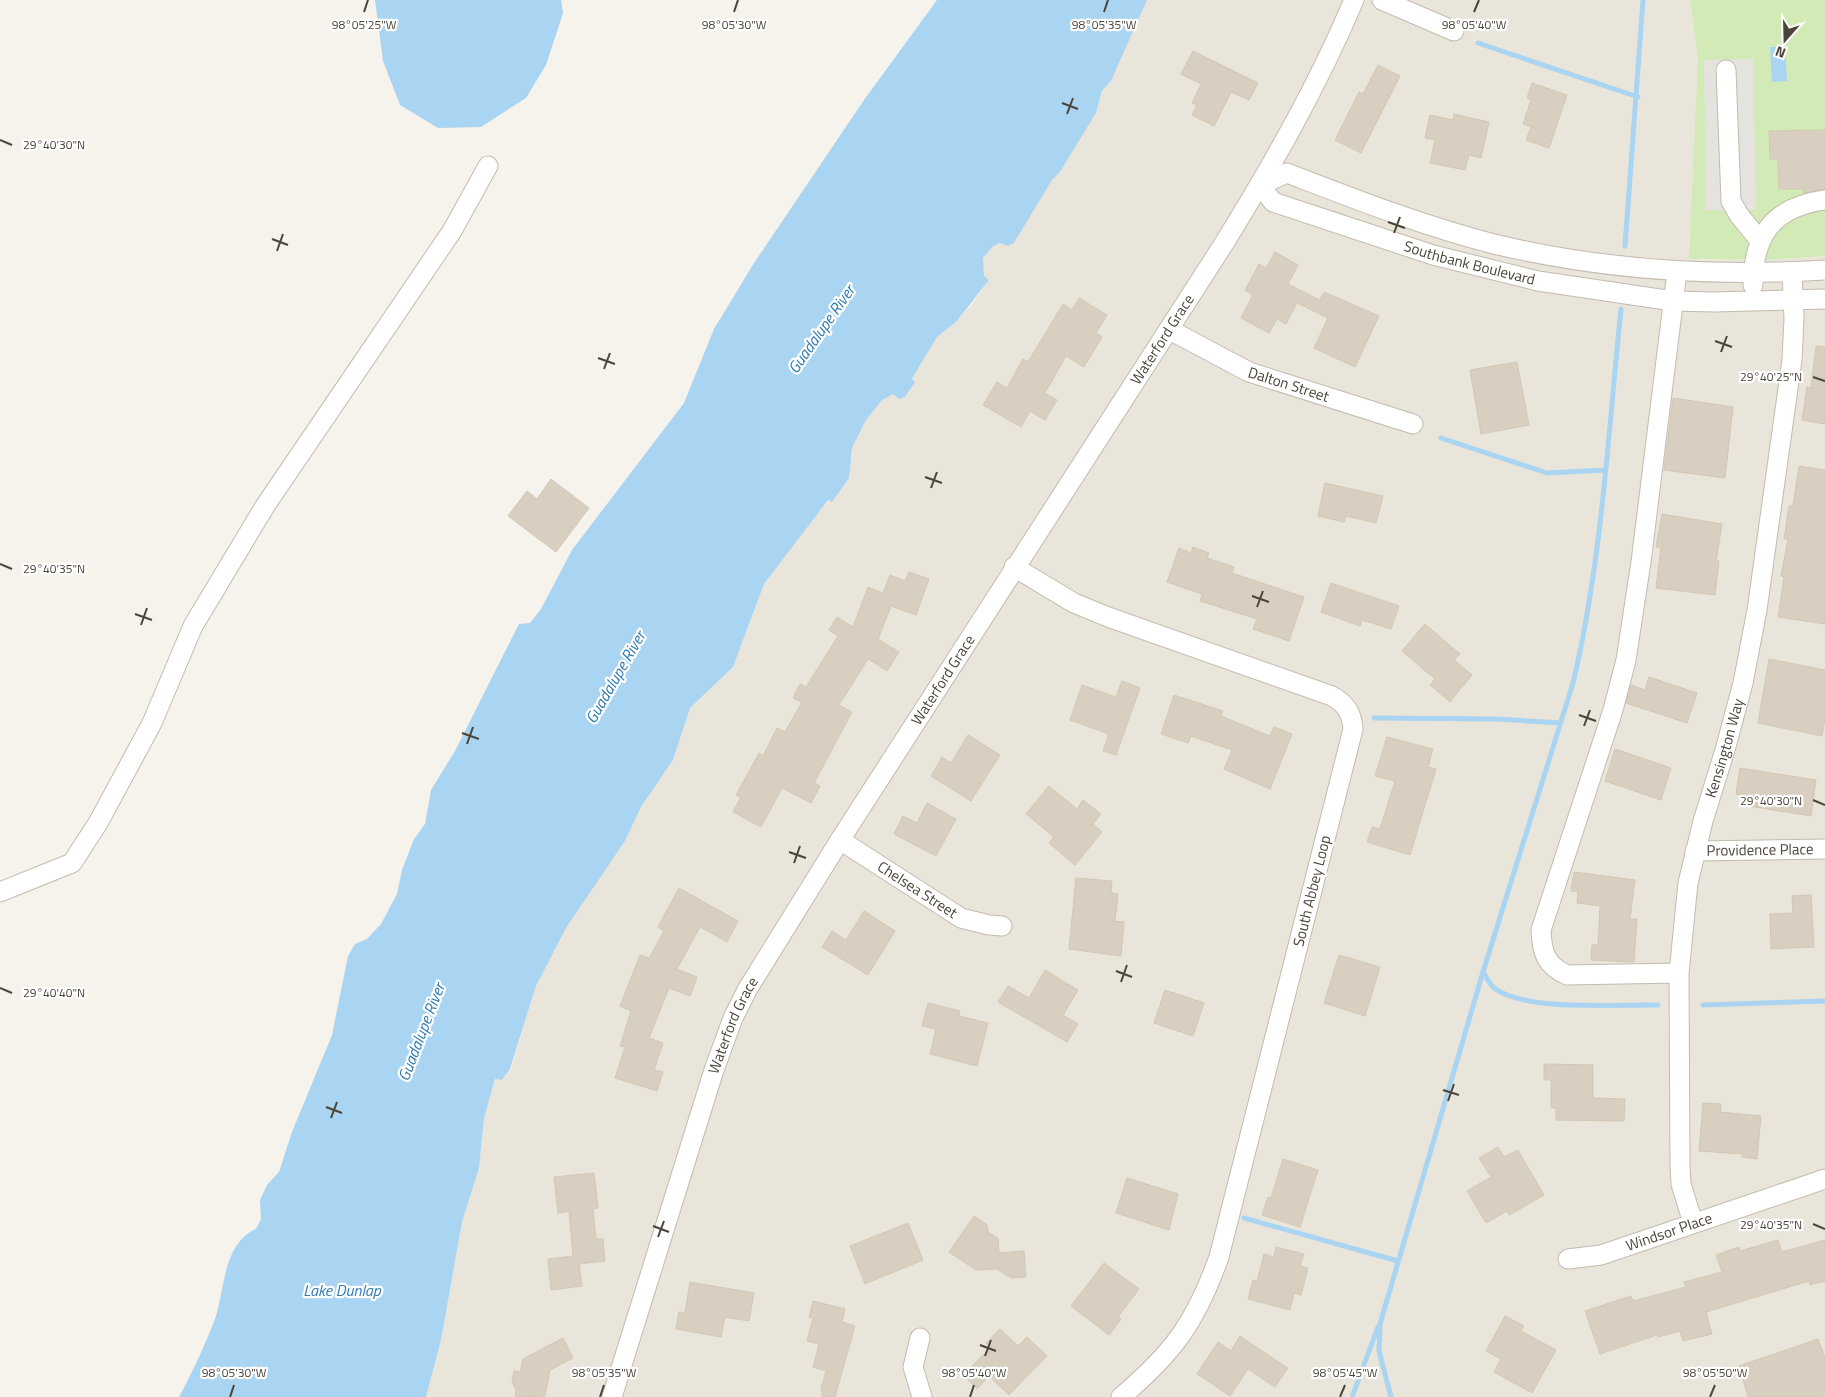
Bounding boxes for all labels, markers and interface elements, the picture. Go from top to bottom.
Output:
text: 98°05'25"W [332,15,397,34]
text: 98°05'30"W [702,15,767,34]
text: 98°05'35"W [1072,15,1137,34]
text: 98°05'40"W [1442,15,1507,34]
north arrow [1760,15,1810,65]
text: N [1772,41,1789,64]
text: 29°40'30"N [23,135,85,154]
street label: Southbank Boulevard [1401,234,1538,291]
water label: Guadalupe River [782,278,862,378]
street label: Waterford Grace [1124,289,1200,389]
street label: Dalton Street [1245,360,1333,408]
text: 29°40'25"N [1740,367,1802,386]
text: 29°40'35"N [23,559,85,578]
water label: Guadalupe River [579,625,652,728]
street label: Waterford Grace [905,630,980,730]
street label: Kensington Way [1699,696,1749,801]
text: 29°40'30"N [1740,791,1802,810]
street label: South Abbey Loop [1287,833,1337,949]
street label: Providence Place [1706,837,1814,862]
street label: Chelsea Street [873,855,963,924]
street label: Waterford Grace [702,972,764,1077]
water label: Guadalupe River [391,978,451,1084]
text: 29°40'40"N [23,983,85,1002]
street label: Windsor Place [1623,1206,1715,1257]
text: 29°40'35"N [1740,1215,1802,1234]
water label: Lake Dunlap [303,1278,382,1302]
text: 98°05'30"W [202,1363,267,1382]
text: 98°05'35"W [572,1363,637,1382]
text: 98°05'40"W [942,1363,1007,1382]
text: 98°05'45"W [1313,1363,1378,1382]
text: 98°05'50"W [1683,1363,1748,1382]

